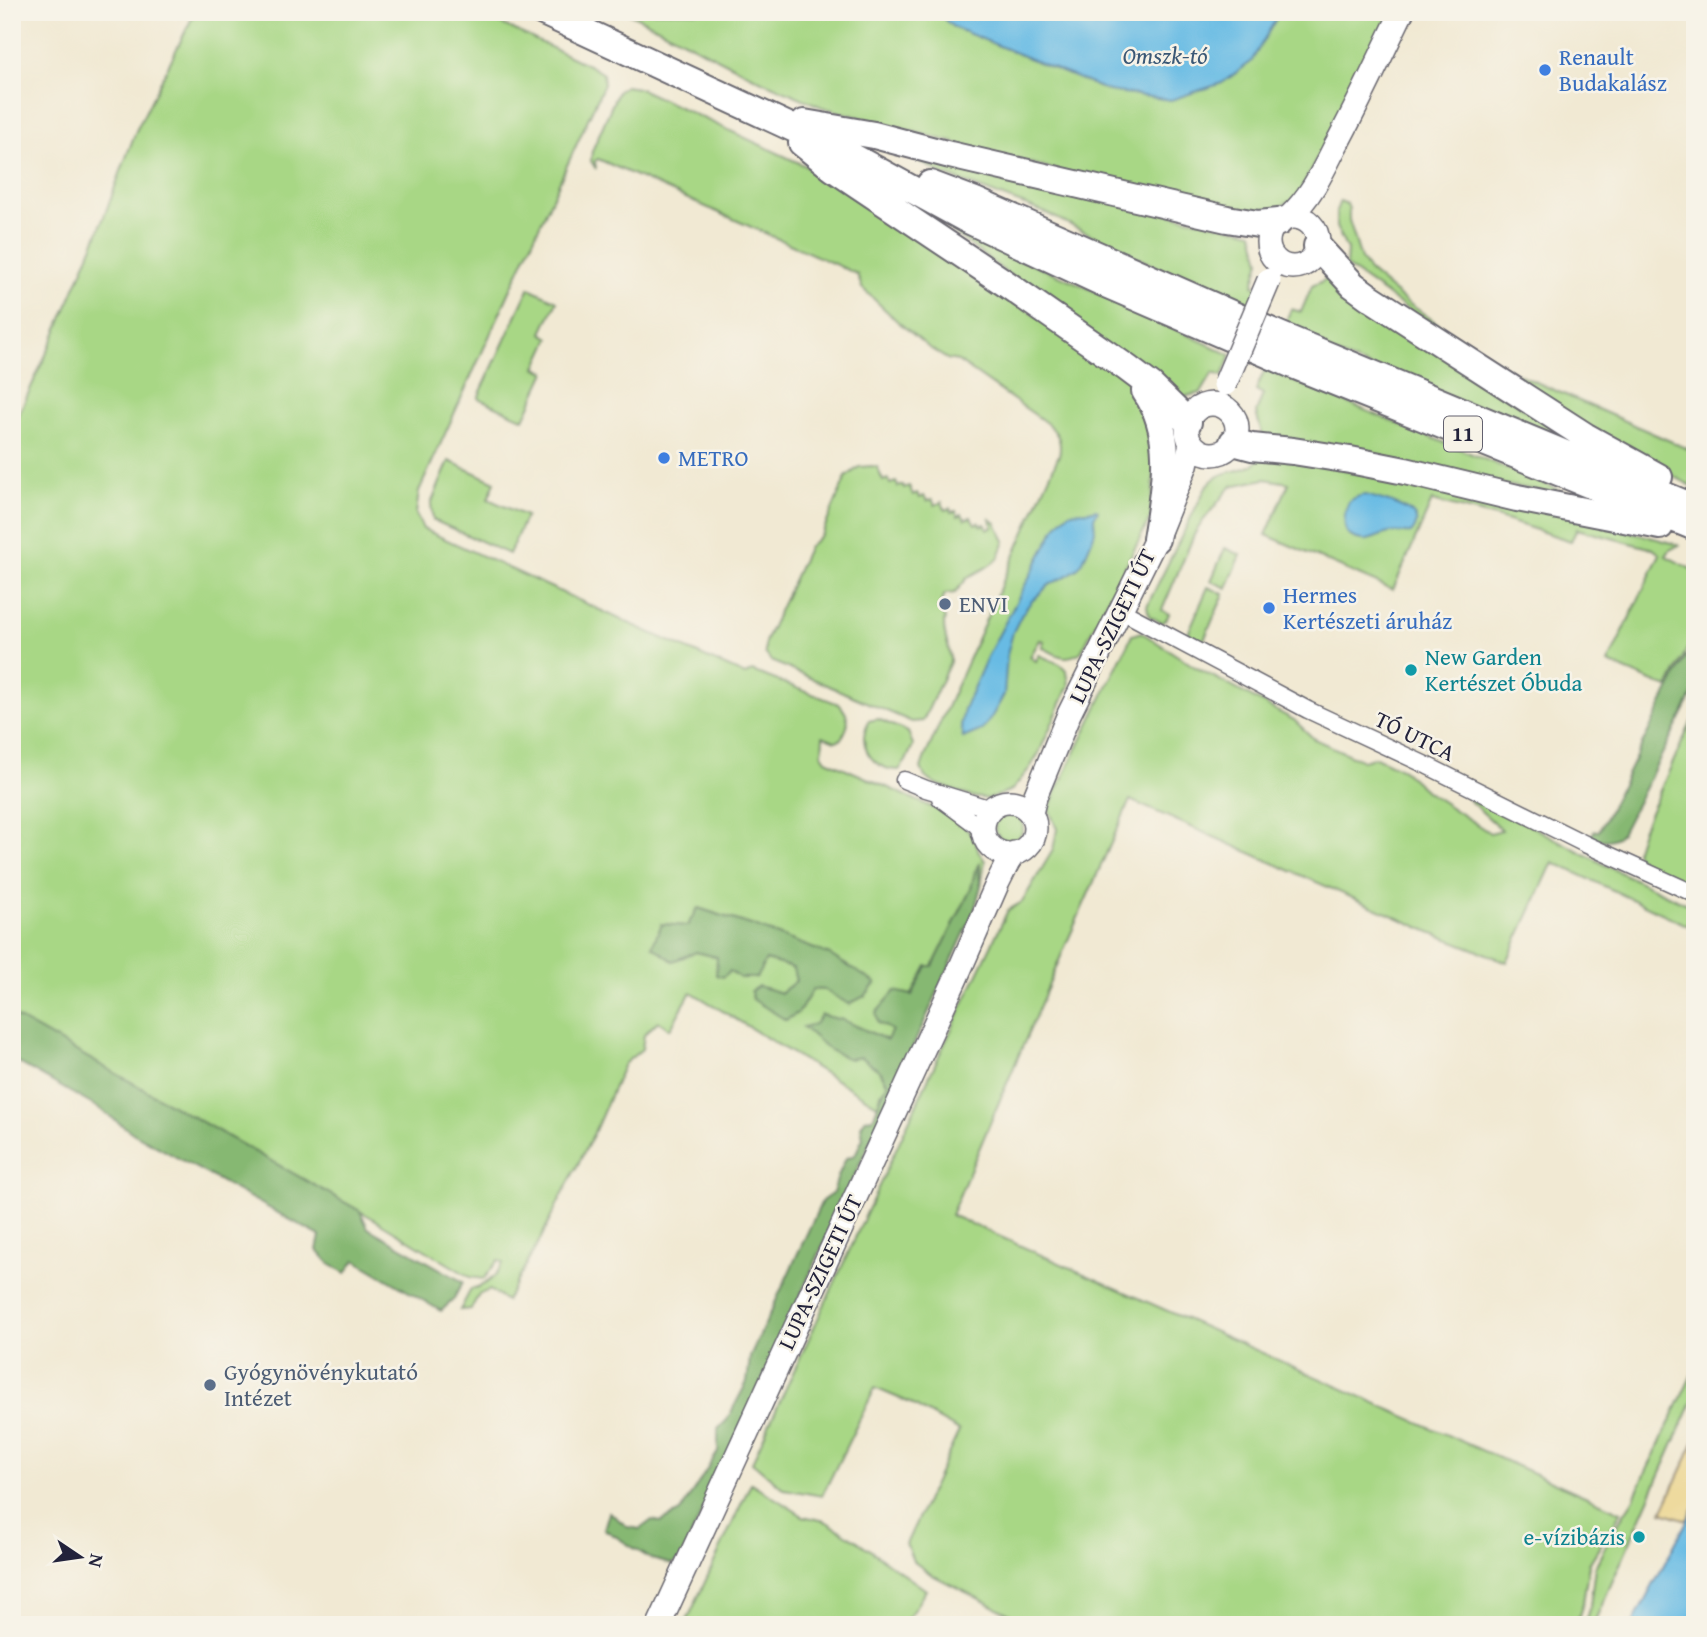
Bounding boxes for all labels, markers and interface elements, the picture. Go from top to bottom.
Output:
water label: Omszk-tó [1122,38,1208,73]
place label: Renault Budakalász [1559,40,1667,99]
marker: Renault Budakalász [1537,62,1553,78]
road number: 11 [1444,416,1482,452]
place label: METRO [678,441,749,474]
marker: METRO [656,450,672,466]
street label: LUPA-SZIGETI ÚT [1060,543,1163,709]
place label: Hermes Kertészeti áruház [1283,578,1452,637]
place label: ENVI [959,587,1008,620]
marker: ENVI [937,596,953,612]
marker: Hermes Kertészeti áruház [1261,600,1277,616]
place label: New Garden Kertészet Óbuda [1425,640,1583,699]
marker: New Garden Kertészet Óbuda [1403,662,1419,678]
street label: TÓ UTCA [1369,702,1461,769]
street label: LUPA-SZIGETI ÚT [769,1189,870,1355]
place label: Gyógynövénykutató Intézet [224,1355,418,1414]
marker: Gyógynövénykutató Intézet [202,1377,218,1393]
place label: e-vízibázis [1523,1520,1625,1553]
north arrow [46,1522,116,1592]
marker: e-vízibázis [1631,1529,1647,1545]
text: N [81,1551,112,1570]

